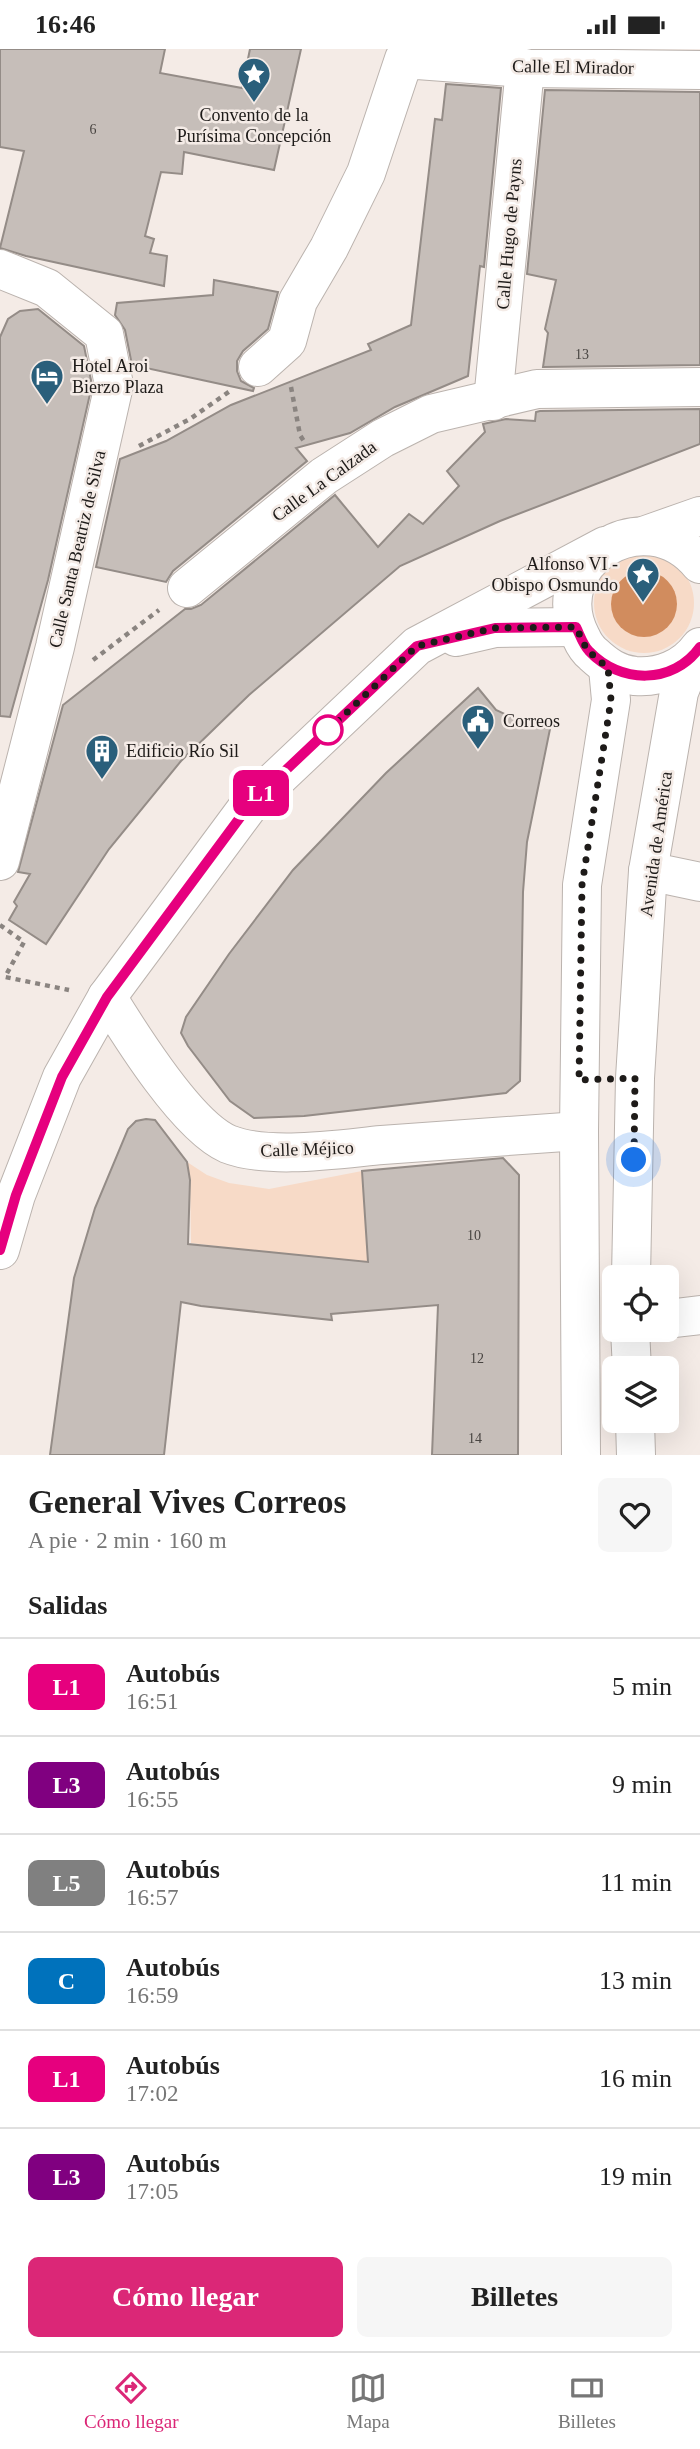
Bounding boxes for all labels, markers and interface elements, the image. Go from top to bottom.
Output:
text: 16:46 [35,10,96,39]
place icon: Convento de la Purísima Concepción [235,55,273,104]
street label: Calle El Mirador [512,56,634,78]
place label: Convento de la Purísima Concepción [177,105,331,146]
house number: 6 [90,122,97,137]
street label: Calle Hugo de Payns [492,158,526,310]
house number: 13 [575,347,589,362]
place label: Hotel Aroi Bierzo Plaza [72,356,163,397]
hotel icon: Hotel Aroi Bierzo Plaza [28,357,66,406]
street label: Calle La Calzada [268,436,380,526]
street label: Calle Santa Beatriz de Silva [45,448,109,650]
place label: Alfonso VI - Obispo Osmundo [491,554,618,595]
place icon: Alfonso VI - Obispo Osmundo [624,555,662,604]
public building icon: Correos [459,702,497,751]
place label: Correos [503,711,560,731]
unlabelled marker [313,715,343,745]
building icon: Edificio Río Sil [83,732,121,781]
place label: Edificio Río Sil [126,741,239,761]
line badge: L1 [230,770,292,816]
street label: Avenida de América [636,770,676,918]
text: L1 [247,780,275,806]
street label: Calle Méjico [260,1137,354,1161]
your location [616,1142,651,1177]
house number: 10 [467,1228,481,1243]
map controls [602,1265,679,1433]
button: locate [602,1265,679,1342]
house number: 12 [470,1351,484,1366]
button: layers [602,1356,679,1433]
house number: 14 [468,1431,482,1446]
button: heart [598,1478,672,1552]
text: General Vives Correos [28,1484,346,1520]
text: A pie · 2 min · 160 m [28,1528,227,1553]
text: Salidas [28,1591,108,1620]
text: Autobús [126,1659,220,1688]
text: 5 min [612,1672,672,1701]
text: L1 [52,1674,81,1700]
text: 16:51 [126,1689,178,1714]
text: Autobús [126,1757,220,1786]
text: 9 min [612,1770,672,1799]
text: L3 [52,1772,81,1798]
text: 16:55 [126,1787,178,1812]
text: Autobús [126,1855,220,1884]
text: 11 min [600,1868,672,1897]
text: L5 [52,1870,81,1896]
text: 16:57 [126,1885,178,1910]
text: Autobús [126,1953,220,1982]
text: 13 min [599,1966,672,1995]
text: C [58,1968,75,1994]
text: 16:59 [126,1983,178,2008]
text: Autobús [126,2051,220,2080]
text: 16 min [599,2064,672,2093]
text: L1 [52,2066,81,2092]
text: 17:02 [126,2081,178,2106]
text: Autobús [126,2149,220,2178]
text: 19 min [599,2162,672,2191]
text: L3 [52,2164,81,2190]
text: 17:05 [126,2179,178,2204]
button: Cómo llegar [28,2257,343,2337]
button: Billetes [357,2257,672,2337]
tab: Cómo llegar [84,2369,178,2433]
tab: Mapa [347,2369,390,2433]
tab: Billetes [558,2369,616,2433]

